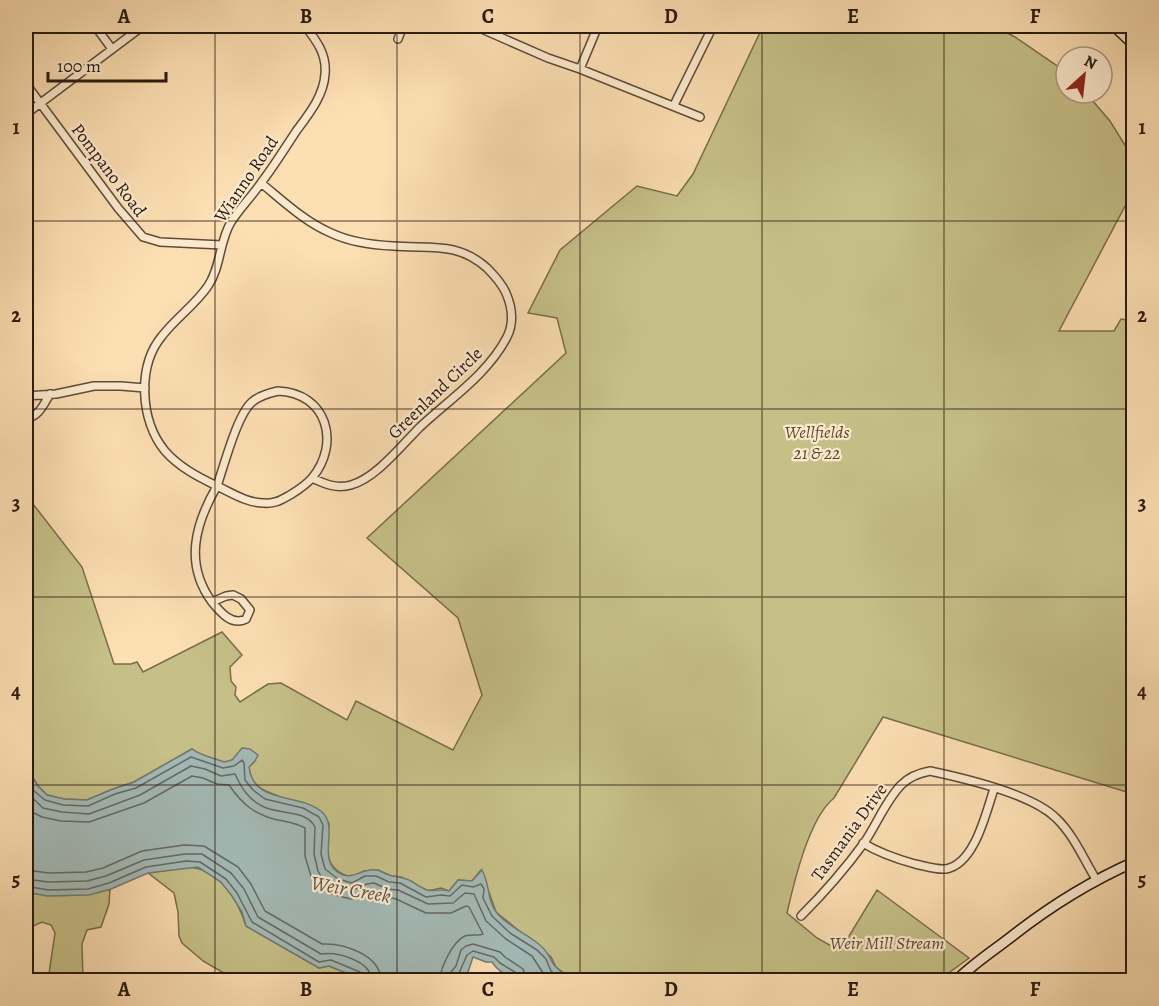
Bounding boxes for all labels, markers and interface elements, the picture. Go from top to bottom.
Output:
text: A [117,3,131,30]
text: B [300,3,312,30]
text: C [482,3,494,30]
text: D [664,3,678,30]
text: E [847,3,859,30]
text: F [1030,3,1041,30]
scale bar [48,45,166,83]
north arrow [1054,45,1114,105]
text: N [1080,50,1101,75]
text: 100 m [57,54,101,78]
text: 1 [12,114,20,141]
text: 1 [1138,114,1146,141]
street label: Pompano Road [66,119,152,222]
street label: Wianno Road [208,131,284,228]
text: 2 [11,302,21,329]
text: 2 [1137,302,1147,329]
street label: Greenland Circle [382,342,488,444]
park label: Wellfields 21 & 22 [785,420,849,465]
text: 3 [12,490,20,517]
text: 3 [1138,490,1146,517]
text: 4 [11,678,21,705]
text: 4 [1137,678,1147,705]
street label: Tasmania Drive [805,778,893,886]
text: 5 [12,866,20,893]
text: 5 [1138,866,1146,893]
water label: Weir Creek [309,869,393,910]
park label: Weir Mill Stream [830,931,944,955]
text: A [117,976,131,1003]
text: B [300,976,312,1003]
text: C [482,976,494,1003]
text: D [664,976,678,1003]
text: E [847,976,859,1003]
text: F [1030,976,1041,1003]

